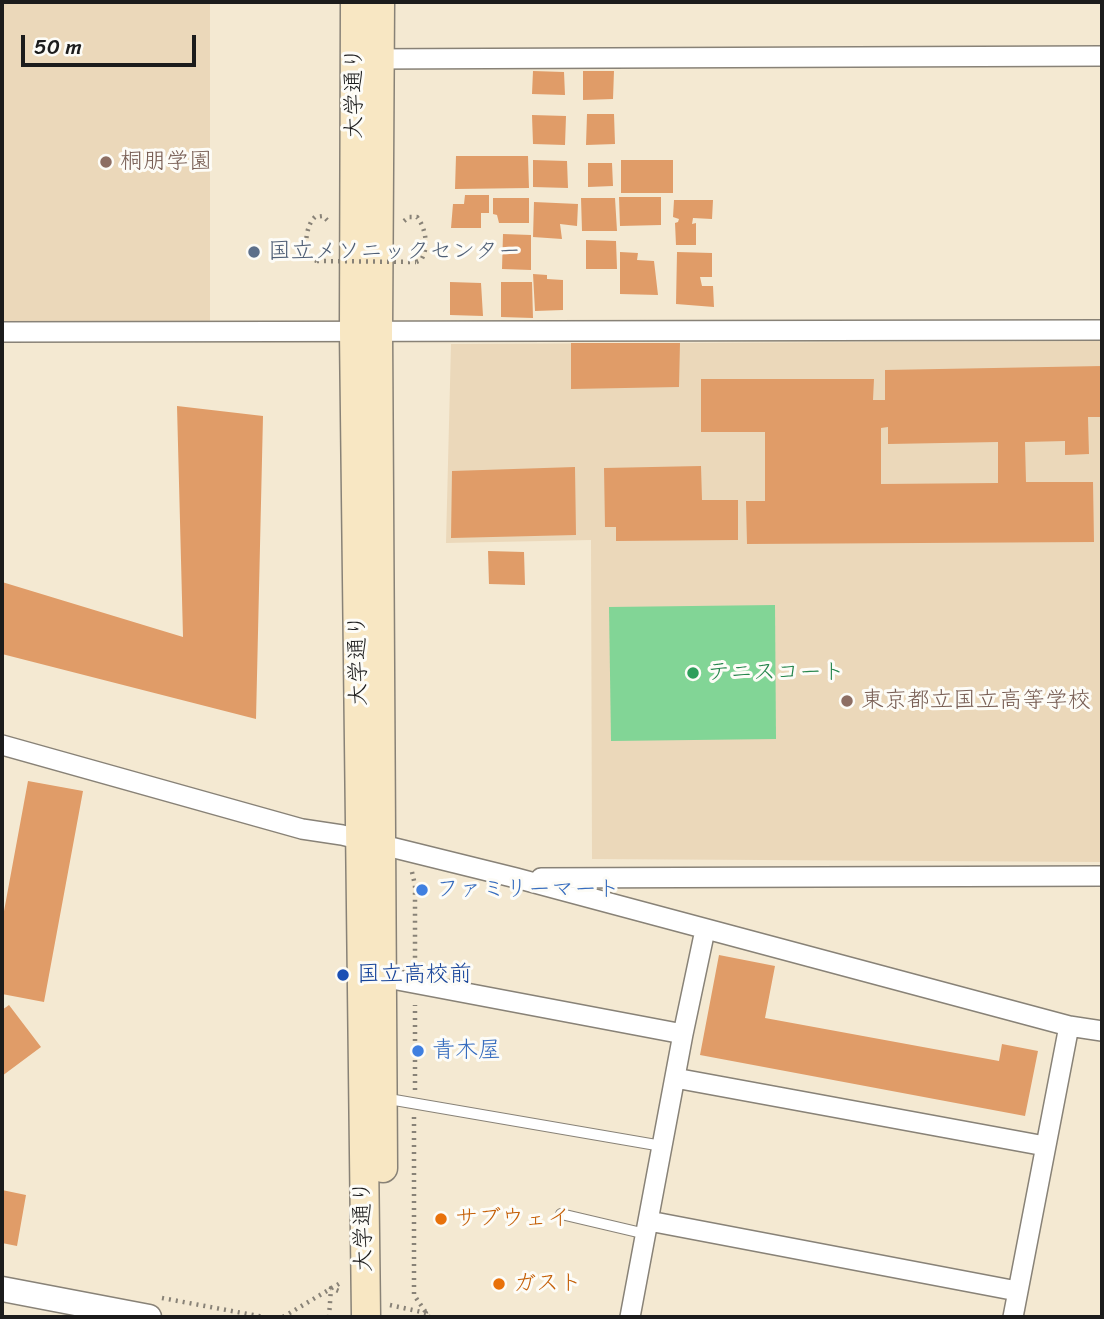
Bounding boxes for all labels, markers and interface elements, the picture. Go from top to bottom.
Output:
scale bar [24,21,200,65]
text: 50 m [34,28,82,66]
street label: 大学通り [341,47,369,139]
place label: 桐朋学園 [120,148,212,176]
marker: 桐朋学園 [98,154,114,170]
place label: 国立メソニックセンター [268,238,521,266]
marker: 国立メソニックセンター [246,244,262,260]
street label: 大学通り [344,614,374,706]
place label: テニスコート [707,659,845,687]
marker: テニスコート [685,665,701,681]
place label: 東京都立国立高等学校 [861,687,1091,715]
marker: 東京都立国立高等学校 [839,693,855,709]
place label: ファミリーマート [436,876,620,904]
marker: ファミリーマート [414,882,430,898]
place label: 国立高校前 [357,961,472,989]
marker: 国立高校前 [335,967,351,983]
place label: 青木屋 [432,1037,501,1065]
marker: 青木屋 [410,1043,426,1059]
street label: 大学通り [349,1180,379,1272]
place label: サブウェイ [455,1205,570,1233]
marker: サブウェイ [433,1211,449,1227]
place label: ガスト [513,1270,582,1298]
marker: ガスト [491,1276,507,1292]

